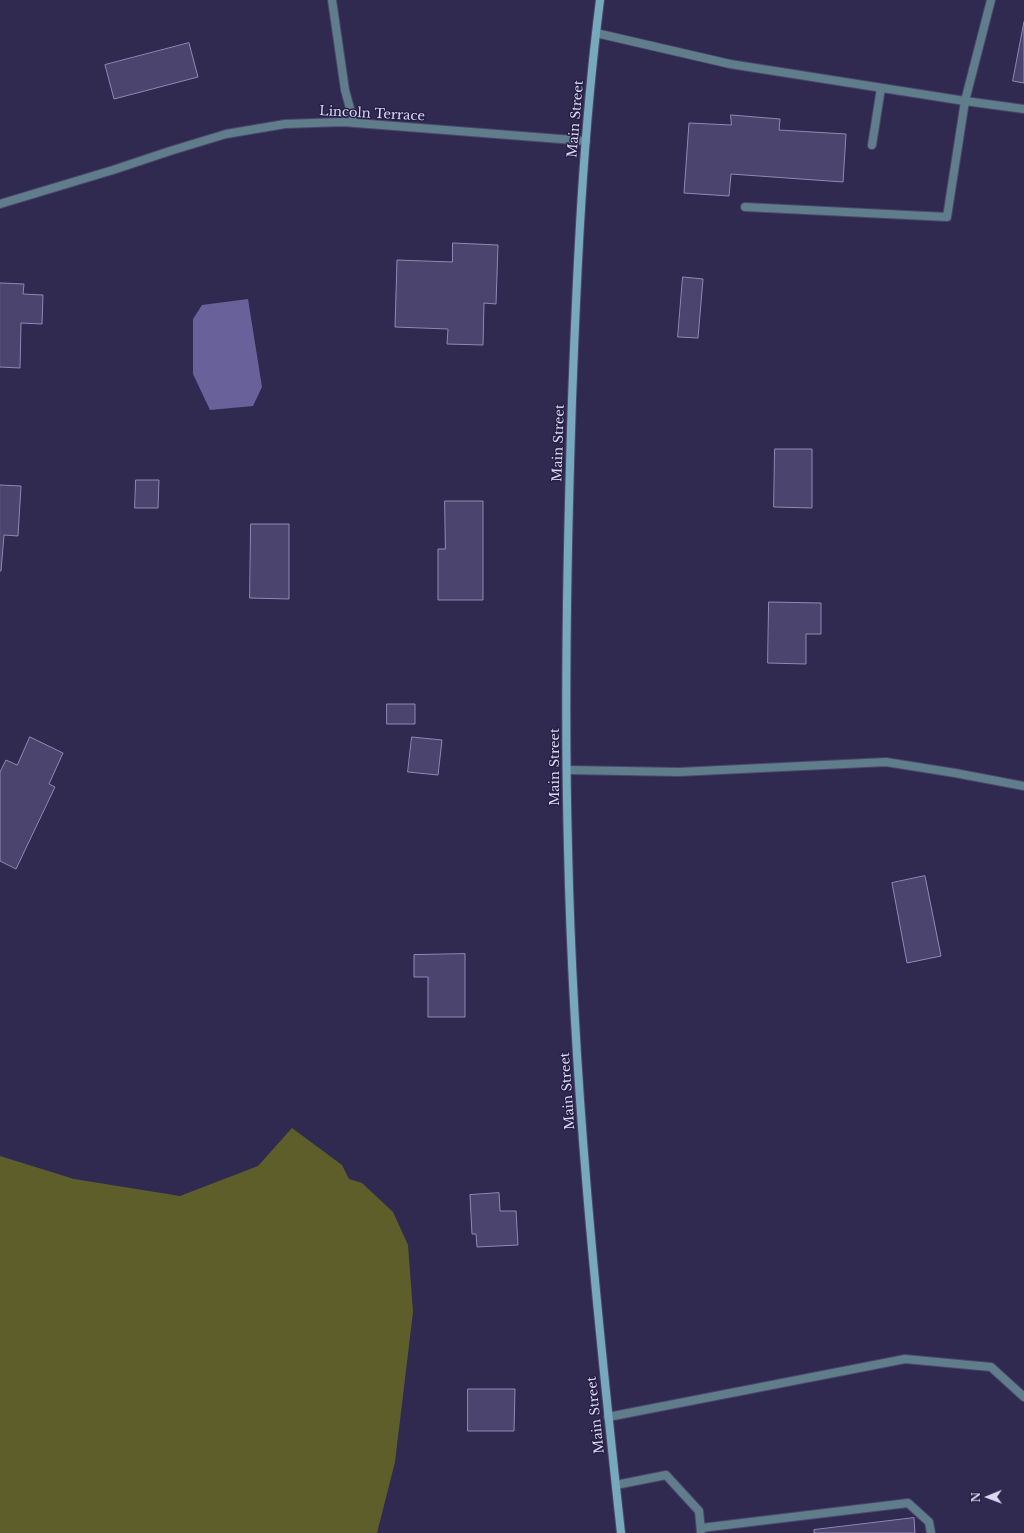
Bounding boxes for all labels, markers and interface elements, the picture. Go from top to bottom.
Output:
street label: Main Street [565,80,587,158]
street label: Lincoln Terrace [319,103,425,125]
street label: Main Street [550,404,568,482]
street label: Main Street [547,728,563,806]
street label: Main Street [558,1052,578,1130]
street label: Main Street [584,1376,608,1454]
north arrow [968,1477,1008,1517]
text: N [969,1492,983,1503]

